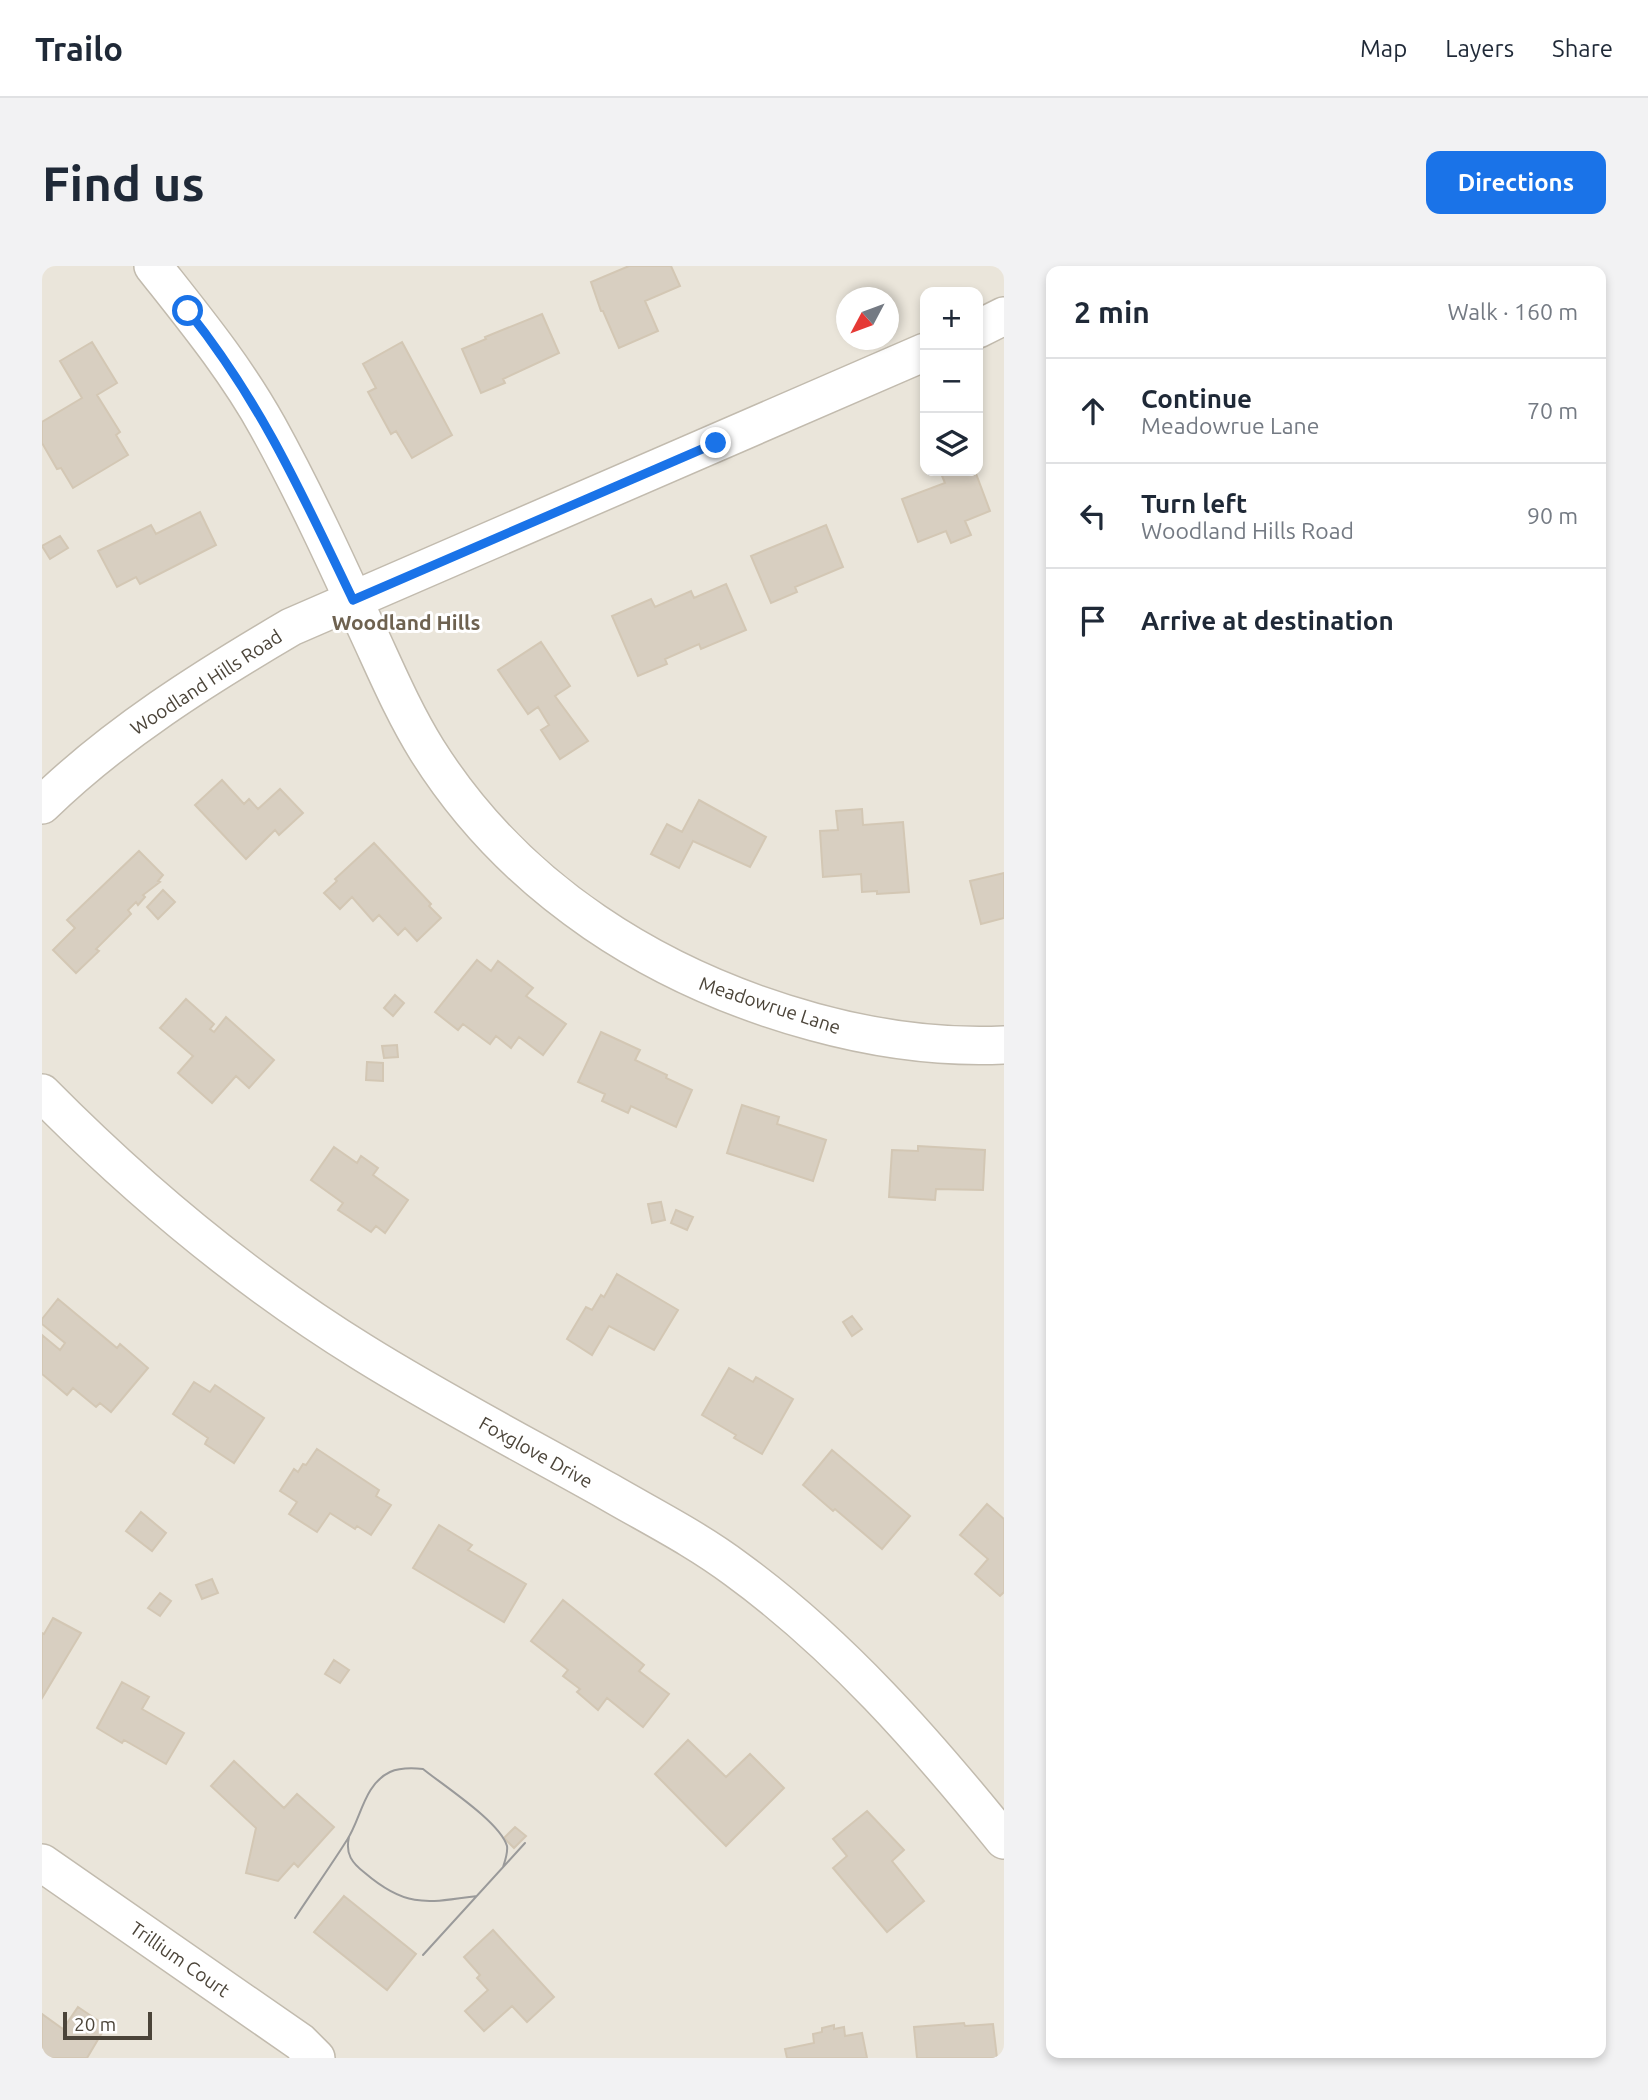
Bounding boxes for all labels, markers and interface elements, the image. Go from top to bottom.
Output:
text: Trailo [35,30,123,67]
text: Map [1360,35,1407,62]
text: Layers [1445,35,1514,62]
text: Share [1552,35,1613,62]
button: Directions [1426,151,1606,214]
text: Find us [42,155,205,210]
north arrow [836,287,899,350]
map controls [920,287,983,476]
button: + [920,287,983,350]
route start [172,295,203,326]
text: 2 min [1074,295,1150,329]
text: Walk · 160 m [1447,299,1578,324]
button: − [920,350,983,413]
text: Continue [1141,384,1252,413]
icon: ahead [1074,392,1112,430]
text: 70 m [1527,398,1578,423]
button: layers [920,413,983,476]
text: Meadowrue Lane [1141,413,1319,438]
route end [700,427,731,458]
text: Turn left [1141,489,1247,518]
icon: left [1074,497,1112,535]
text: 90 m [1527,503,1578,528]
text: Woodland Hills Road [1141,518,1354,543]
icon: arrive [1074,602,1112,640]
text: Arrive at destination [1141,606,1394,635]
district label: Woodland Hills [332,610,480,634]
street label: Woodland Hills Road [126,625,286,739]
street label: Meadowrue Lane [697,972,843,1038]
street label: Foxglove Drive [475,1412,597,1492]
street label: Trillium Court [126,1917,234,2002]
scale bar [63,2009,152,2041]
text: 20 m [74,2013,116,2035]

